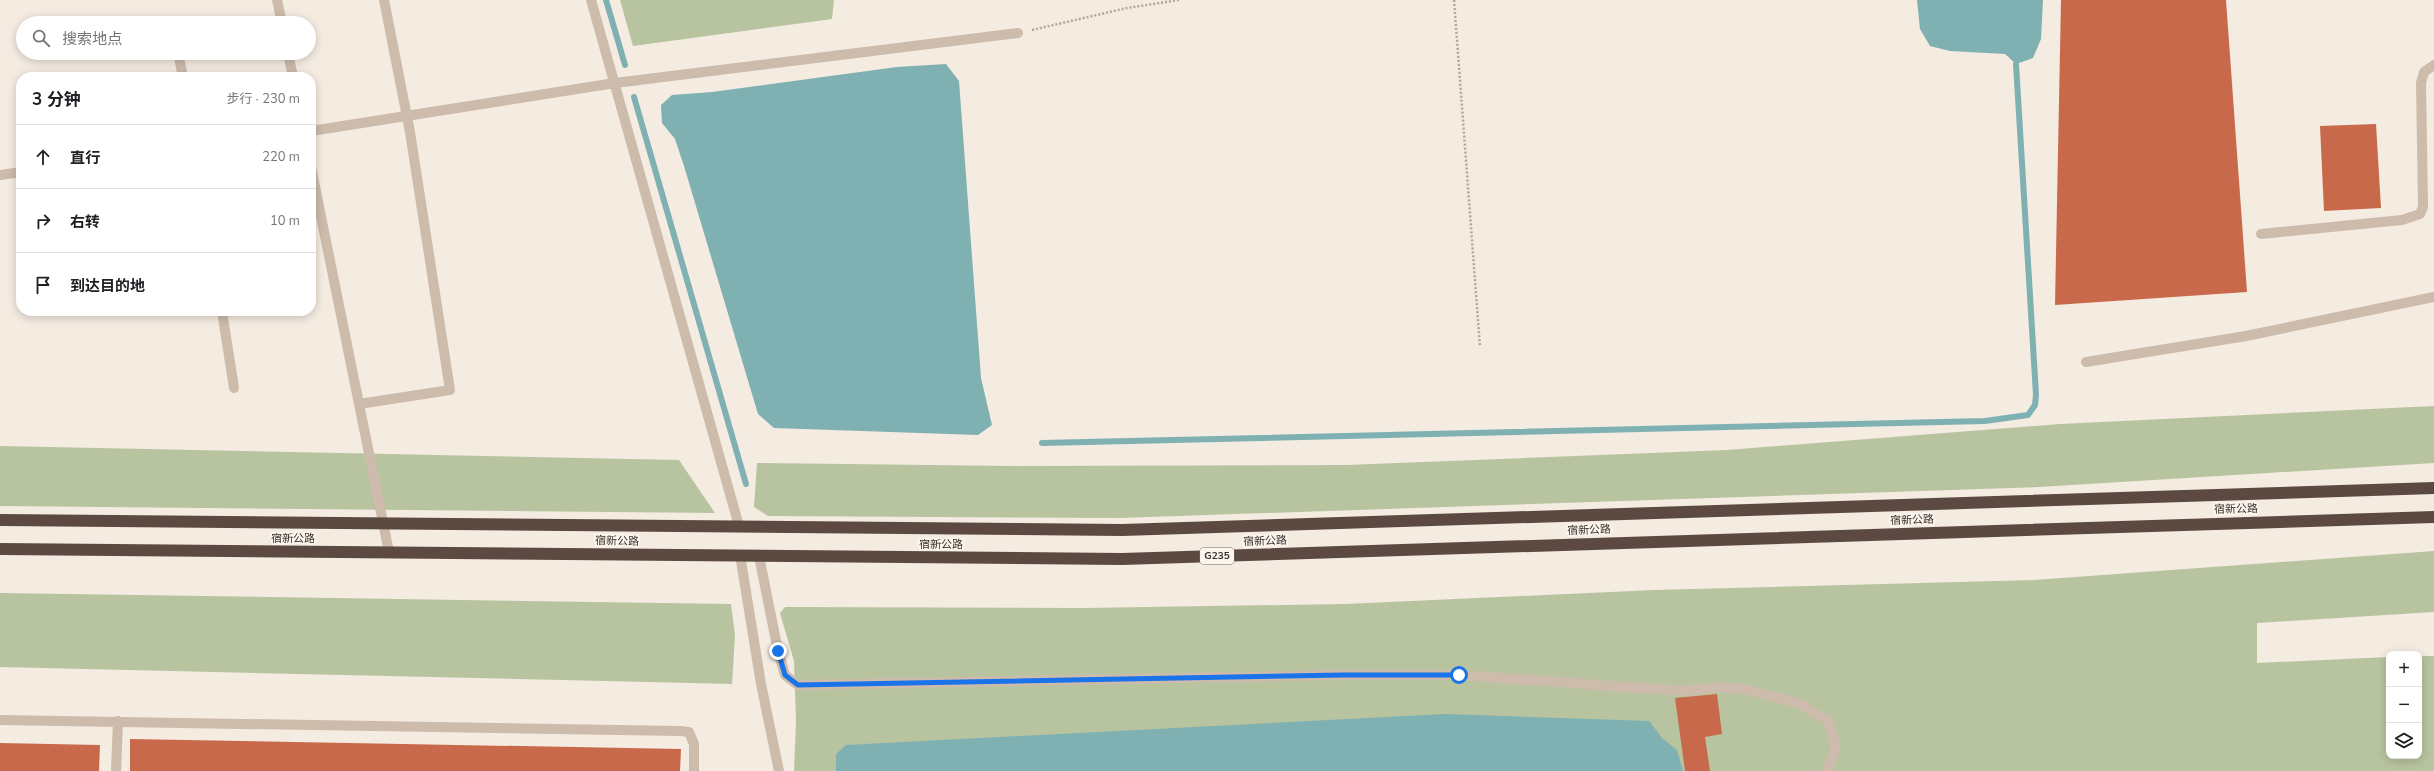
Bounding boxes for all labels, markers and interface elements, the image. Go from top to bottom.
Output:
search box [16,16,316,60]
icon: search [30,27,52,49]
text: 搜索地点 [62,29,122,49]
text: 3 分钟 [32,88,81,111]
text: 步行 · 230 m [226,90,300,108]
icon: ahead [32,146,54,168]
text: 直行 [70,148,100,168]
text: 220 m [262,148,300,166]
icon: right [32,210,54,232]
text: 右转 [70,212,100,232]
text: 10 m [270,212,300,230]
icon: arrive [32,274,54,296]
text: 到达目的地 [70,276,145,296]
street label: 宿新公路 [2214,501,2258,517]
street label: 宿新公路 [1890,512,1934,528]
street label: 宿新公路 [1567,522,1611,538]
street label: 宿新公路 [271,531,315,546]
street label: 宿新公路 [595,533,639,549]
street label: 宿新公路 [1243,533,1287,549]
street label: 宿新公路 [919,537,963,552]
road number: G235 [1200,548,1234,564]
route end [769,642,787,660]
map controls [2386,651,2422,759]
button: + [2386,651,2422,687]
route start [1450,666,1468,684]
button: − [2386,687,2422,723]
button: layers [2386,723,2422,759]

